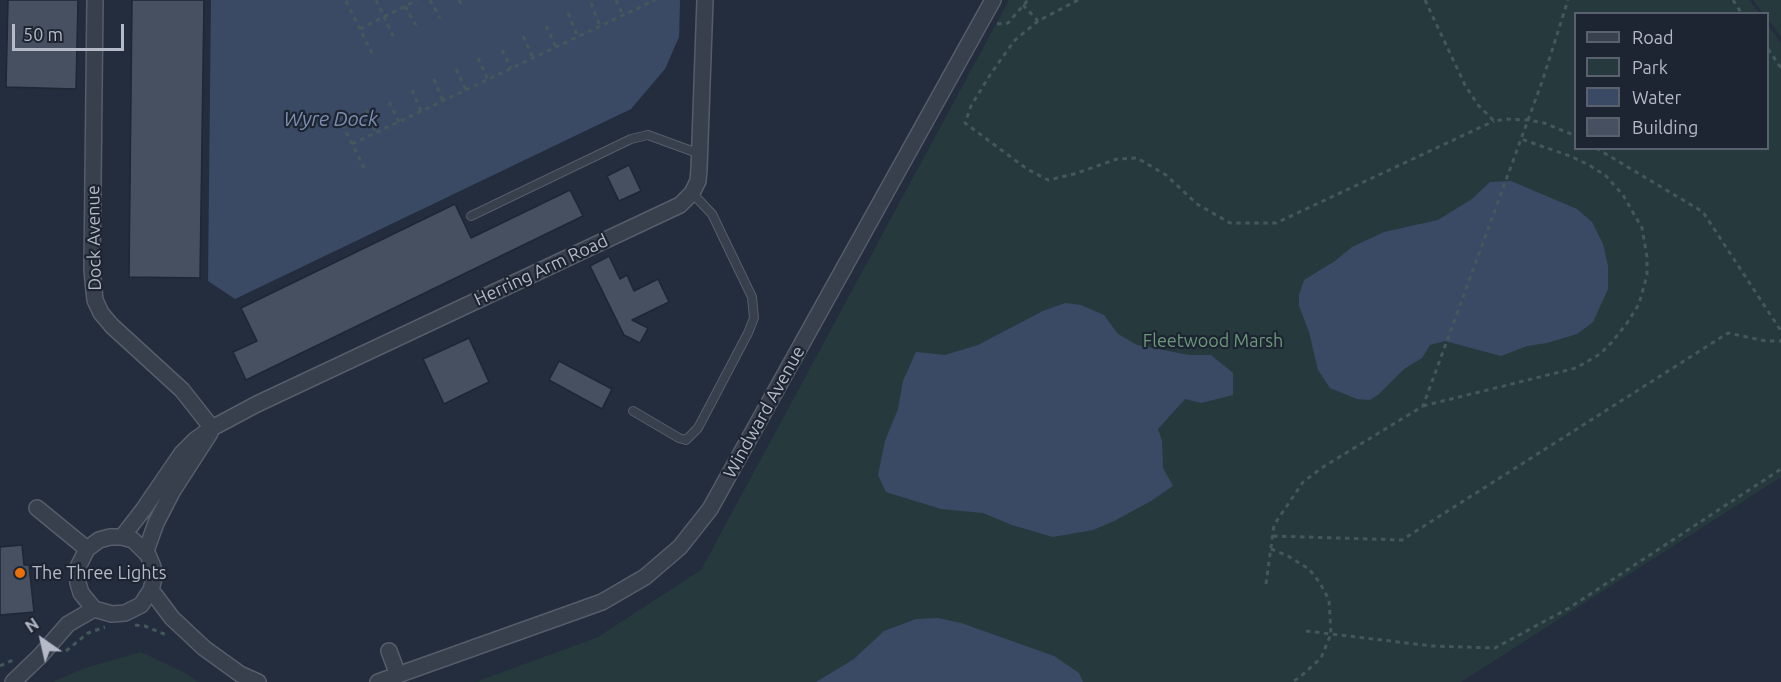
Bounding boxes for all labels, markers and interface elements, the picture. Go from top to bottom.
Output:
scale bar [15,12,128,50]
legend [1574,12,1769,150]
text: 50 m [23,24,63,44]
text: Road [1632,27,1674,47]
text: Park [1632,57,1668,77]
text: Water [1632,87,1681,107]
water label: Wyre Dock [284,107,378,131]
text: Building [1632,117,1698,137]
street label: Dock Avenue [82,185,106,291]
street label: Herring Arm Road [471,230,611,310]
park label: Fleetwood Marsh [1143,330,1283,352]
street label: Windward Avenue [719,342,809,482]
place label: The Three Lights [32,562,166,584]
marker: The Three Lights [13,566,27,580]
north arrow [12,610,72,670]
text: N [22,614,42,636]

